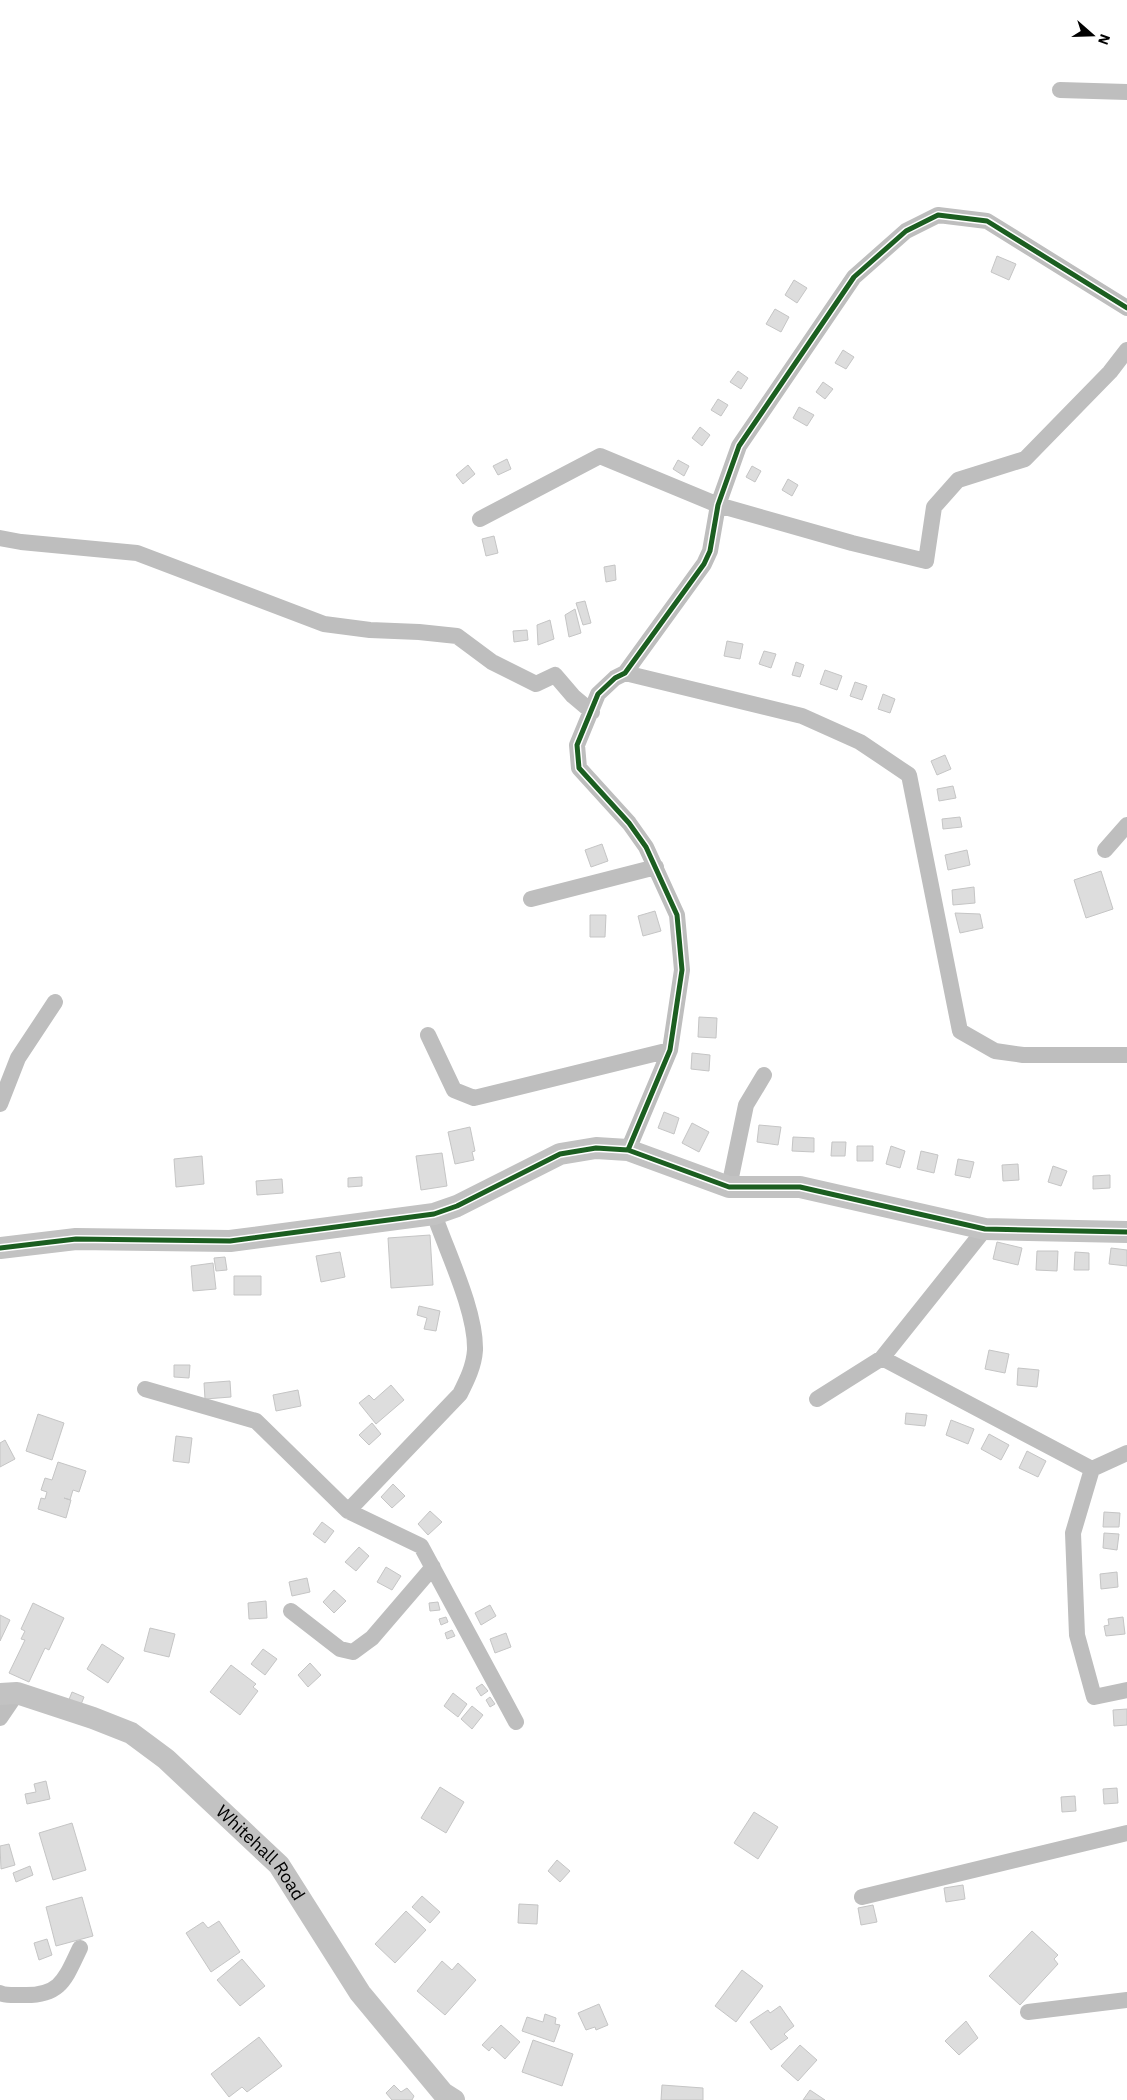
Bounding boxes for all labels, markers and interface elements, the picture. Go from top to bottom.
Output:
north arrow [1067,10,1117,60]
text: N [1094,32,1114,47]
street label: Whitehall Road [211,1800,310,1904]

